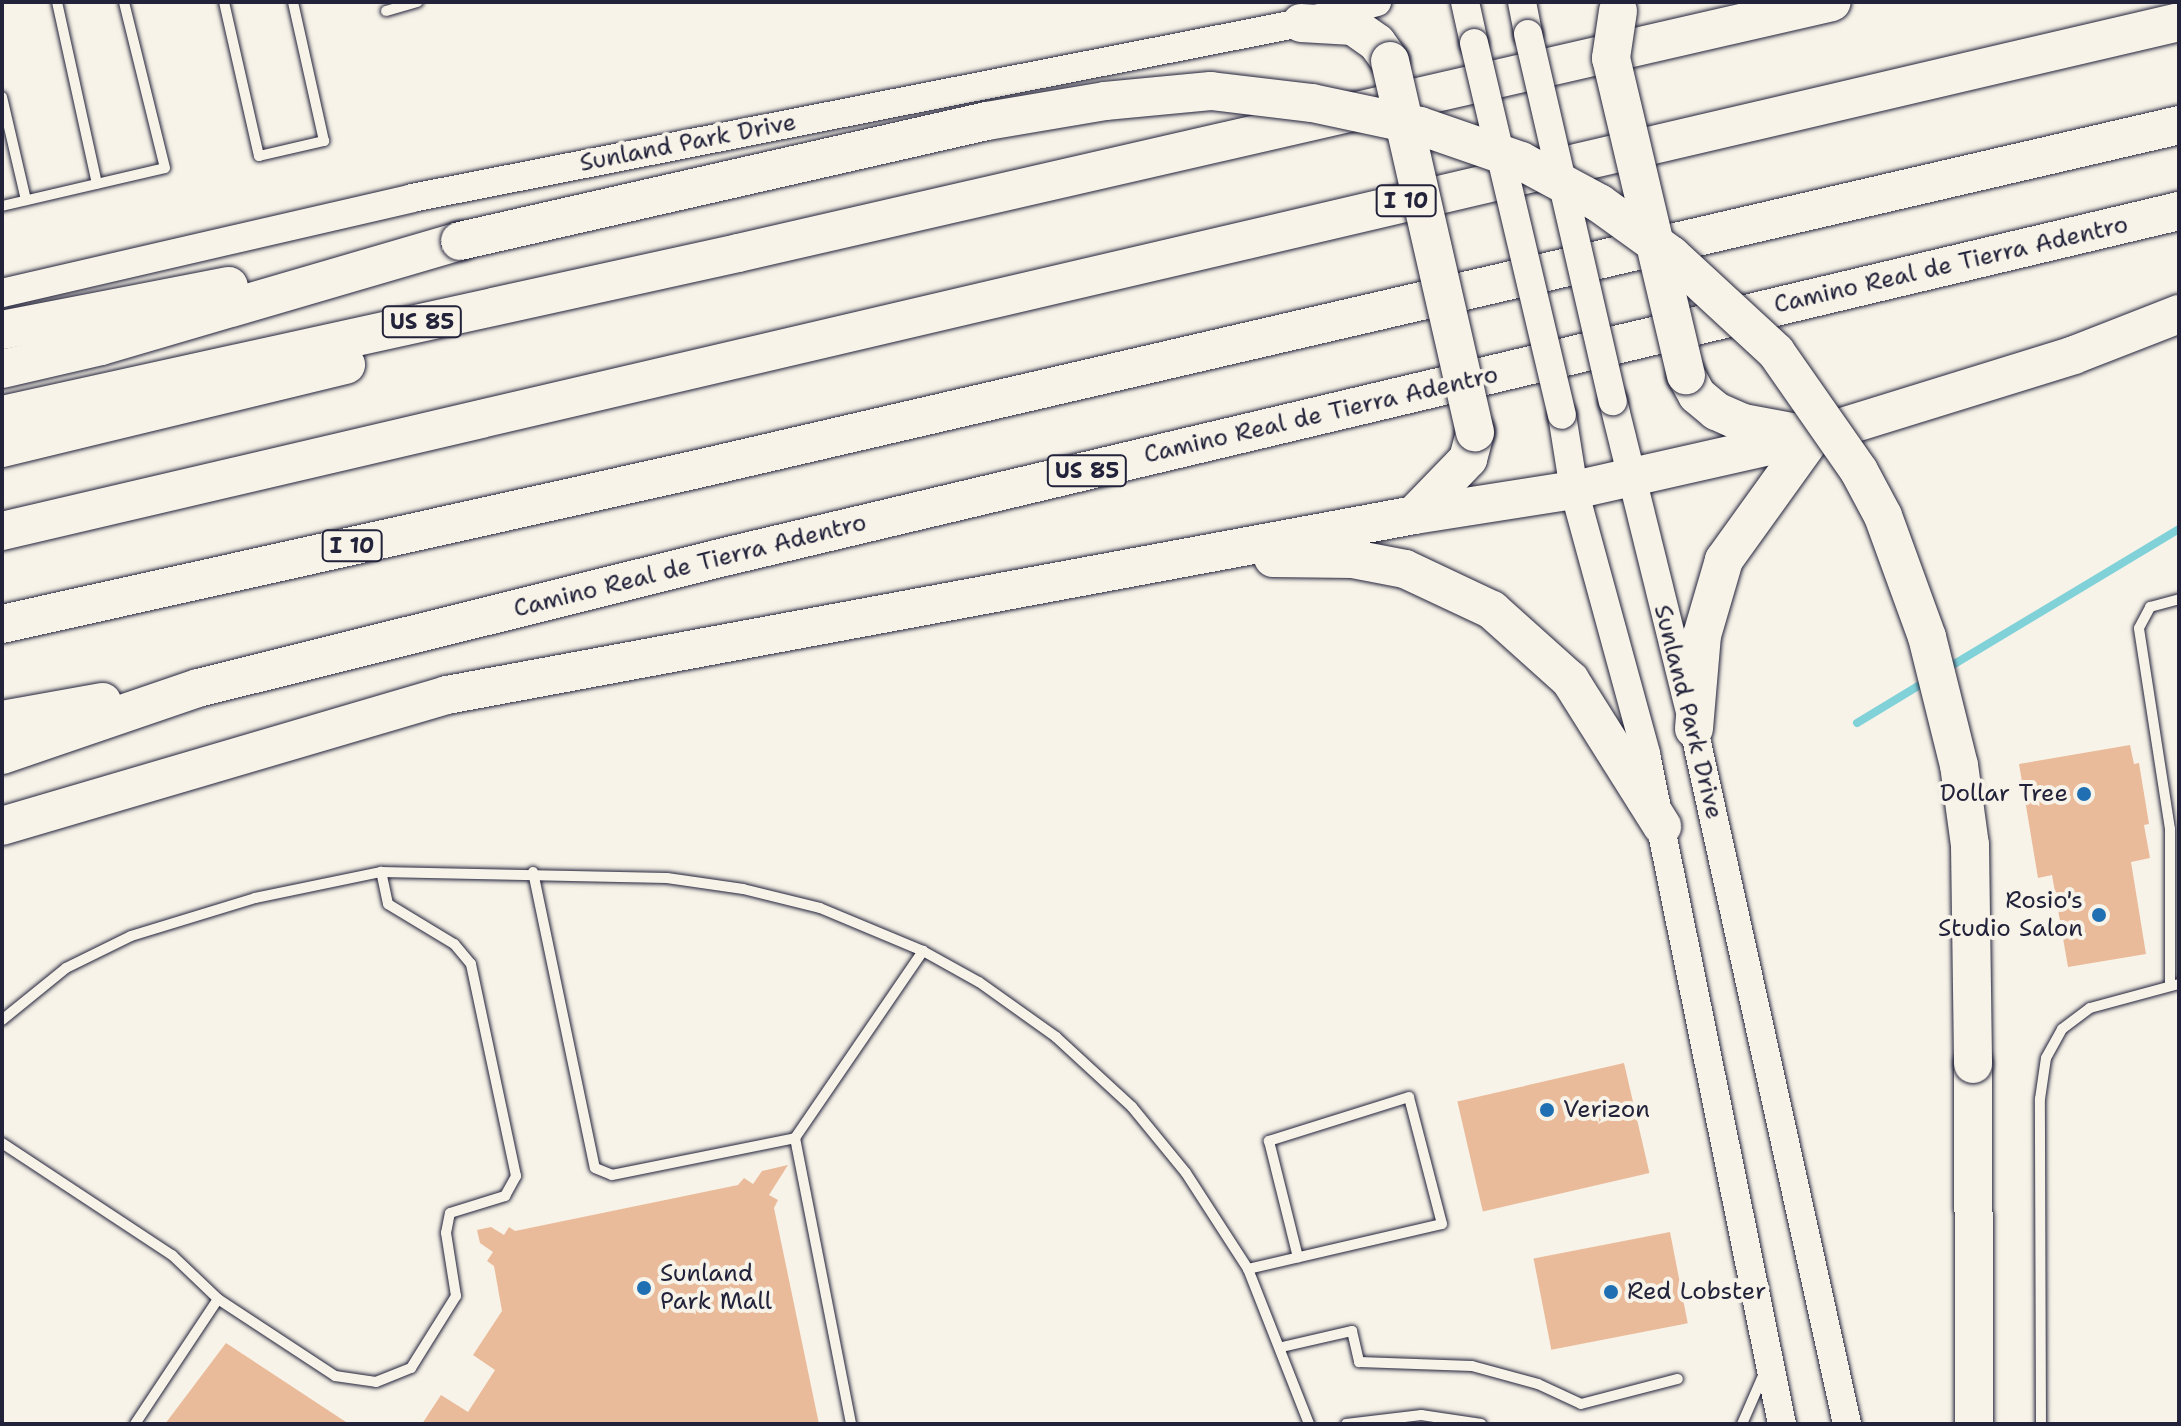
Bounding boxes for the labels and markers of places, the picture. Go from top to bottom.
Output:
place label: Dollar Tree [1940,780,2068,808]
marker: Dollar Tree [2075,785,2093,803]
place label: Rosio's Studio Salon [1938,887,2083,943]
marker: Rosio's Studio Salon [2090,906,2108,924]
place label: Verizon [1563,1096,1650,1124]
marker: Verizon [1538,1101,1556,1119]
place label: Sunland Park Mall [660,1260,772,1316]
place label: Red Lobster [1627,1278,1766,1306]
marker: Sunland Park Mall [635,1279,653,1297]
marker: Red Lobster [1602,1283,1620,1301]

